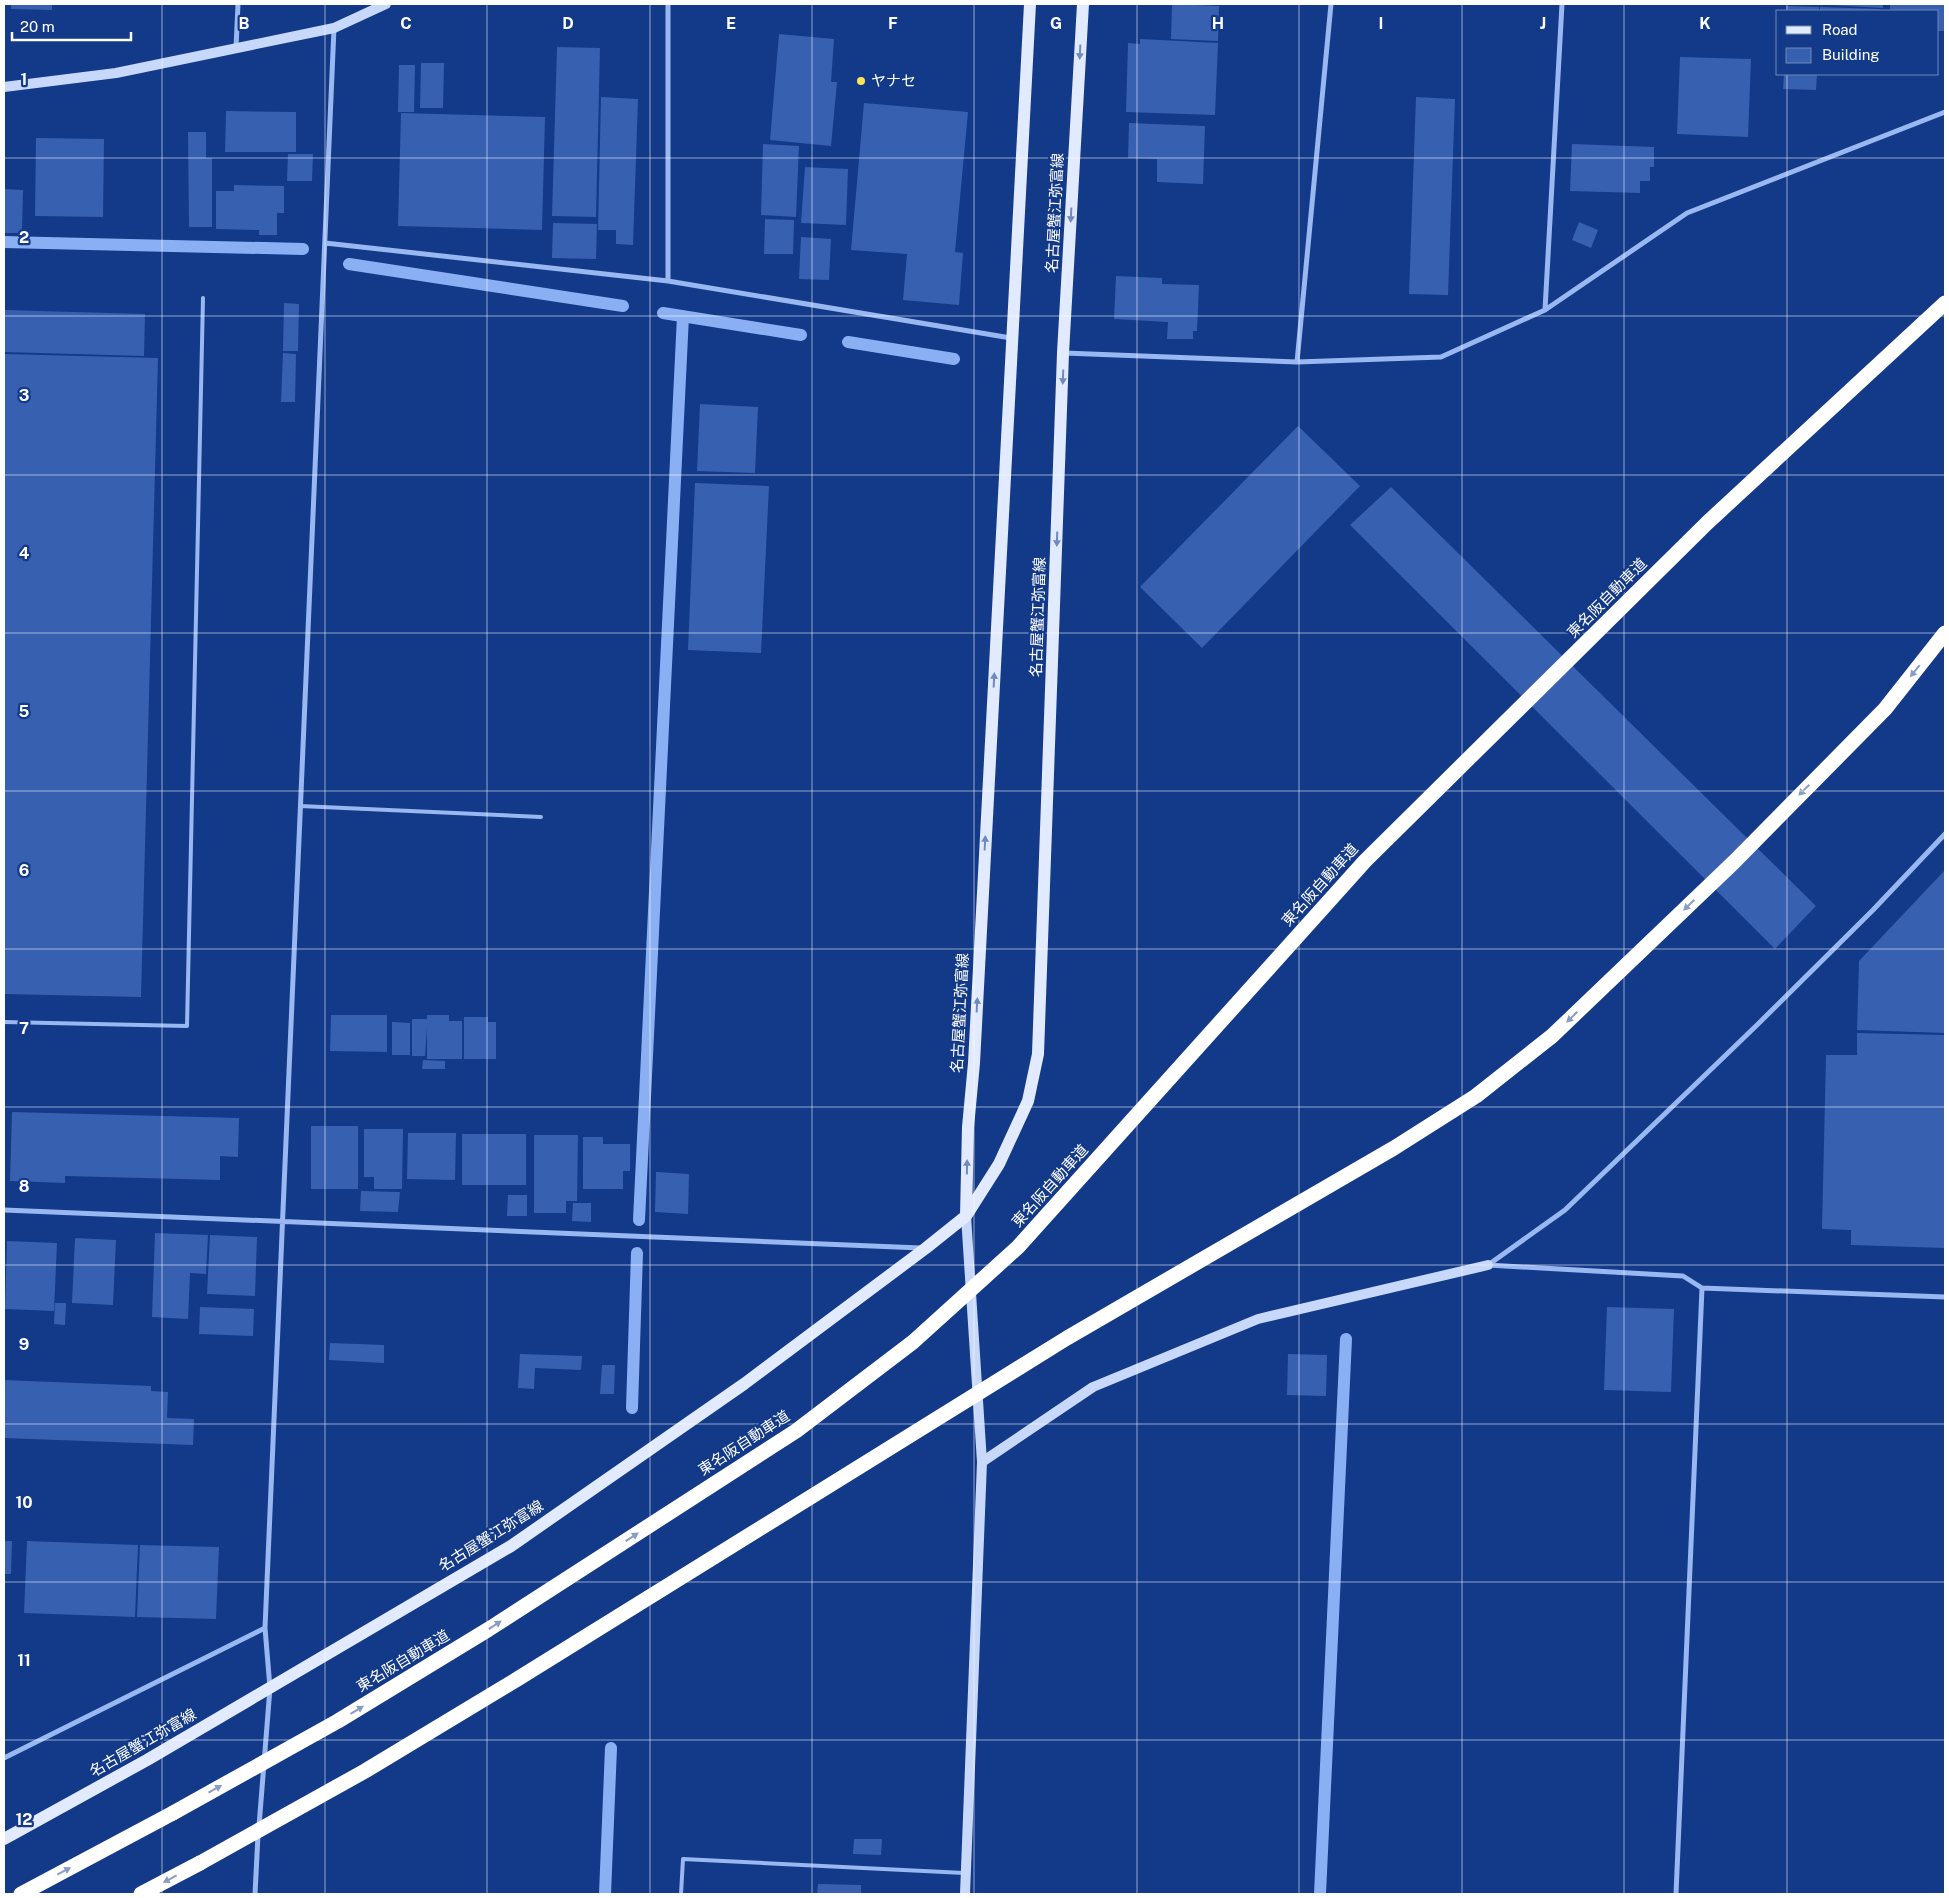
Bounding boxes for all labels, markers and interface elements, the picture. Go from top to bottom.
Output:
scale bar [12,10,131,42]
legend [1776,10,1939,75]
text: B [239,14,250,33]
text: C [400,14,412,33]
text: D [562,14,574,33]
text: E [726,14,736,33]
text: F [888,14,898,33]
text: G [1050,14,1062,33]
text: H [1212,14,1224,33]
text: I [1379,14,1383,33]
text: J [1540,14,1546,33]
text: K [1699,14,1711,33]
text: 20 m [20,18,55,35]
text: Road [1822,21,1858,38]
one-way arrow [1076,45,1084,61]
text: Building [1822,46,1880,63]
text: 1 [21,70,27,89]
place label: ヤナセ [871,72,916,89]
marker: ヤナセ [855,75,867,87]
street label: 名古屋蟹江弥富線 [1043,153,1066,273]
one-way arrow [1067,207,1075,223]
text: 2 [19,228,29,247]
one-way arrow [1058,369,1066,385]
text: 3 [19,386,29,405]
one-way arrow [1052,532,1060,548]
text: 4 [19,544,30,563]
street label: 東名阪自動車道 [1564,555,1650,641]
street label: 名古屋蟹江弥富線 [1027,557,1048,677]
one-way arrow [1909,664,1920,677]
one-way arrow [990,672,998,688]
text: 5 [19,702,30,721]
one-way arrow [1798,784,1810,796]
one-way arrow [981,834,989,850]
street label: 東名阪自動車道 [1278,840,1361,929]
text: 6 [19,861,29,880]
one-way arrow [1683,899,1695,911]
street label: 名古屋蟹江弥富線 [948,953,971,1073]
one-way arrow [973,997,981,1013]
one-way arrow [1566,1011,1578,1023]
text: 7 [19,1019,29,1038]
street label: 東名阪自動車道 [1008,1141,1091,1230]
one-way arrow [963,1159,971,1175]
text: 8 [19,1177,30,1196]
text: 9 [19,1335,29,1354]
street label: 東名阪自動車道 [695,1407,792,1478]
text: 10 [15,1493,33,1512]
street label: 名古屋蟹江弥富線 [435,1497,546,1575]
one-way arrow [625,1532,639,1542]
one-way arrow [489,1620,502,1630]
street label: 東名阪自動車道 [353,1626,452,1695]
text: 11 [17,1651,31,1670]
street label: 名古屋蟹江弥富線 [87,1705,199,1780]
one-way arrow [350,1705,363,1714]
one-way arrow [209,1785,222,1794]
text: 12 [15,1810,33,1829]
one-way arrow [57,1867,72,1875]
one-way arrow [163,1875,178,1883]

